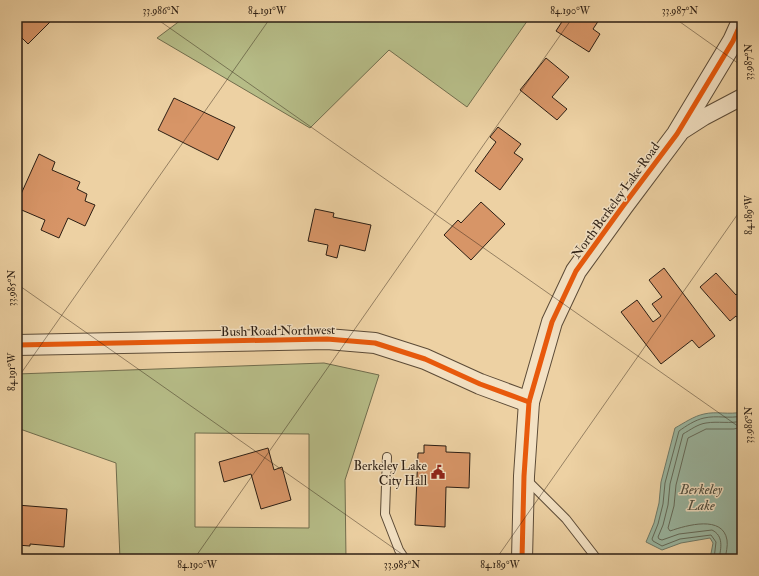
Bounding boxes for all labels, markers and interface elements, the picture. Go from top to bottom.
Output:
text: 33.986°N [143,5,180,17]
text: 84.191°W [248,5,287,17]
text: 84.190°W [550,5,591,17]
text: 33.987°N [662,5,698,17]
text: 33.987°N [743,44,755,80]
street label: North Berkeley Lake Road [568,139,665,262]
text: 84.189°W [743,195,755,235]
text: 33.985°N [6,270,18,306]
street label: Bush Road Northwest [221,322,335,340]
text: 84.191°W [6,352,18,391]
text: 33.986°N [743,406,755,443]
place label: Berkeley Lake City Hall [353,458,428,490]
public building icon: Berkeley Lake City Hall [430,464,446,480]
water label: Berkeley Lake [679,481,722,514]
text: 84.190°W [177,559,218,571]
text: 33.985°N [384,559,420,571]
text: 84.189°W [480,559,520,571]

